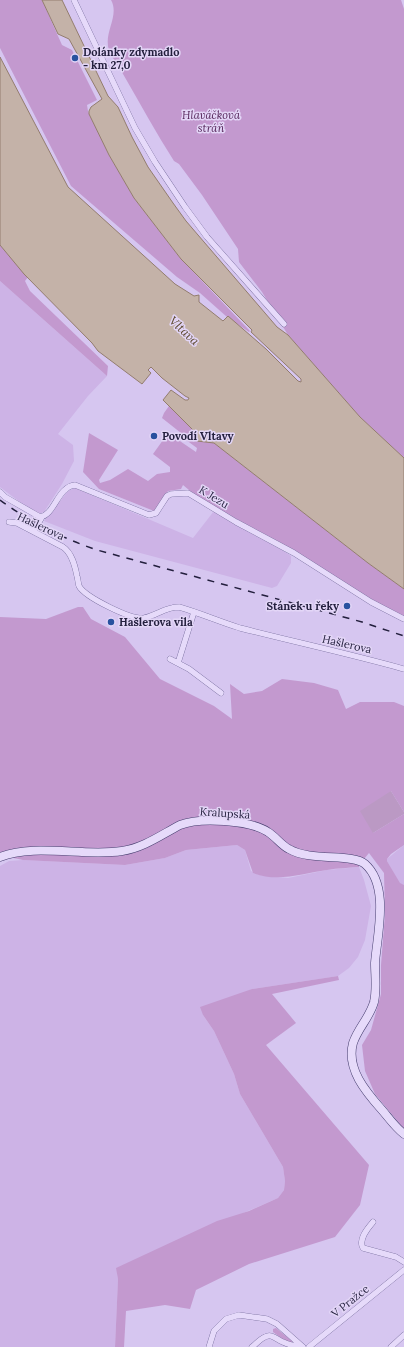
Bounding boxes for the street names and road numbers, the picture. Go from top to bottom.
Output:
street label: K Jezu [196,483,232,512]
street label: Hašlerova [15,509,67,543]
street label: Hašlerova [321,632,373,657]
street label: Kralupská [199,804,251,822]
street label: V Pražce [328,1282,372,1321]

